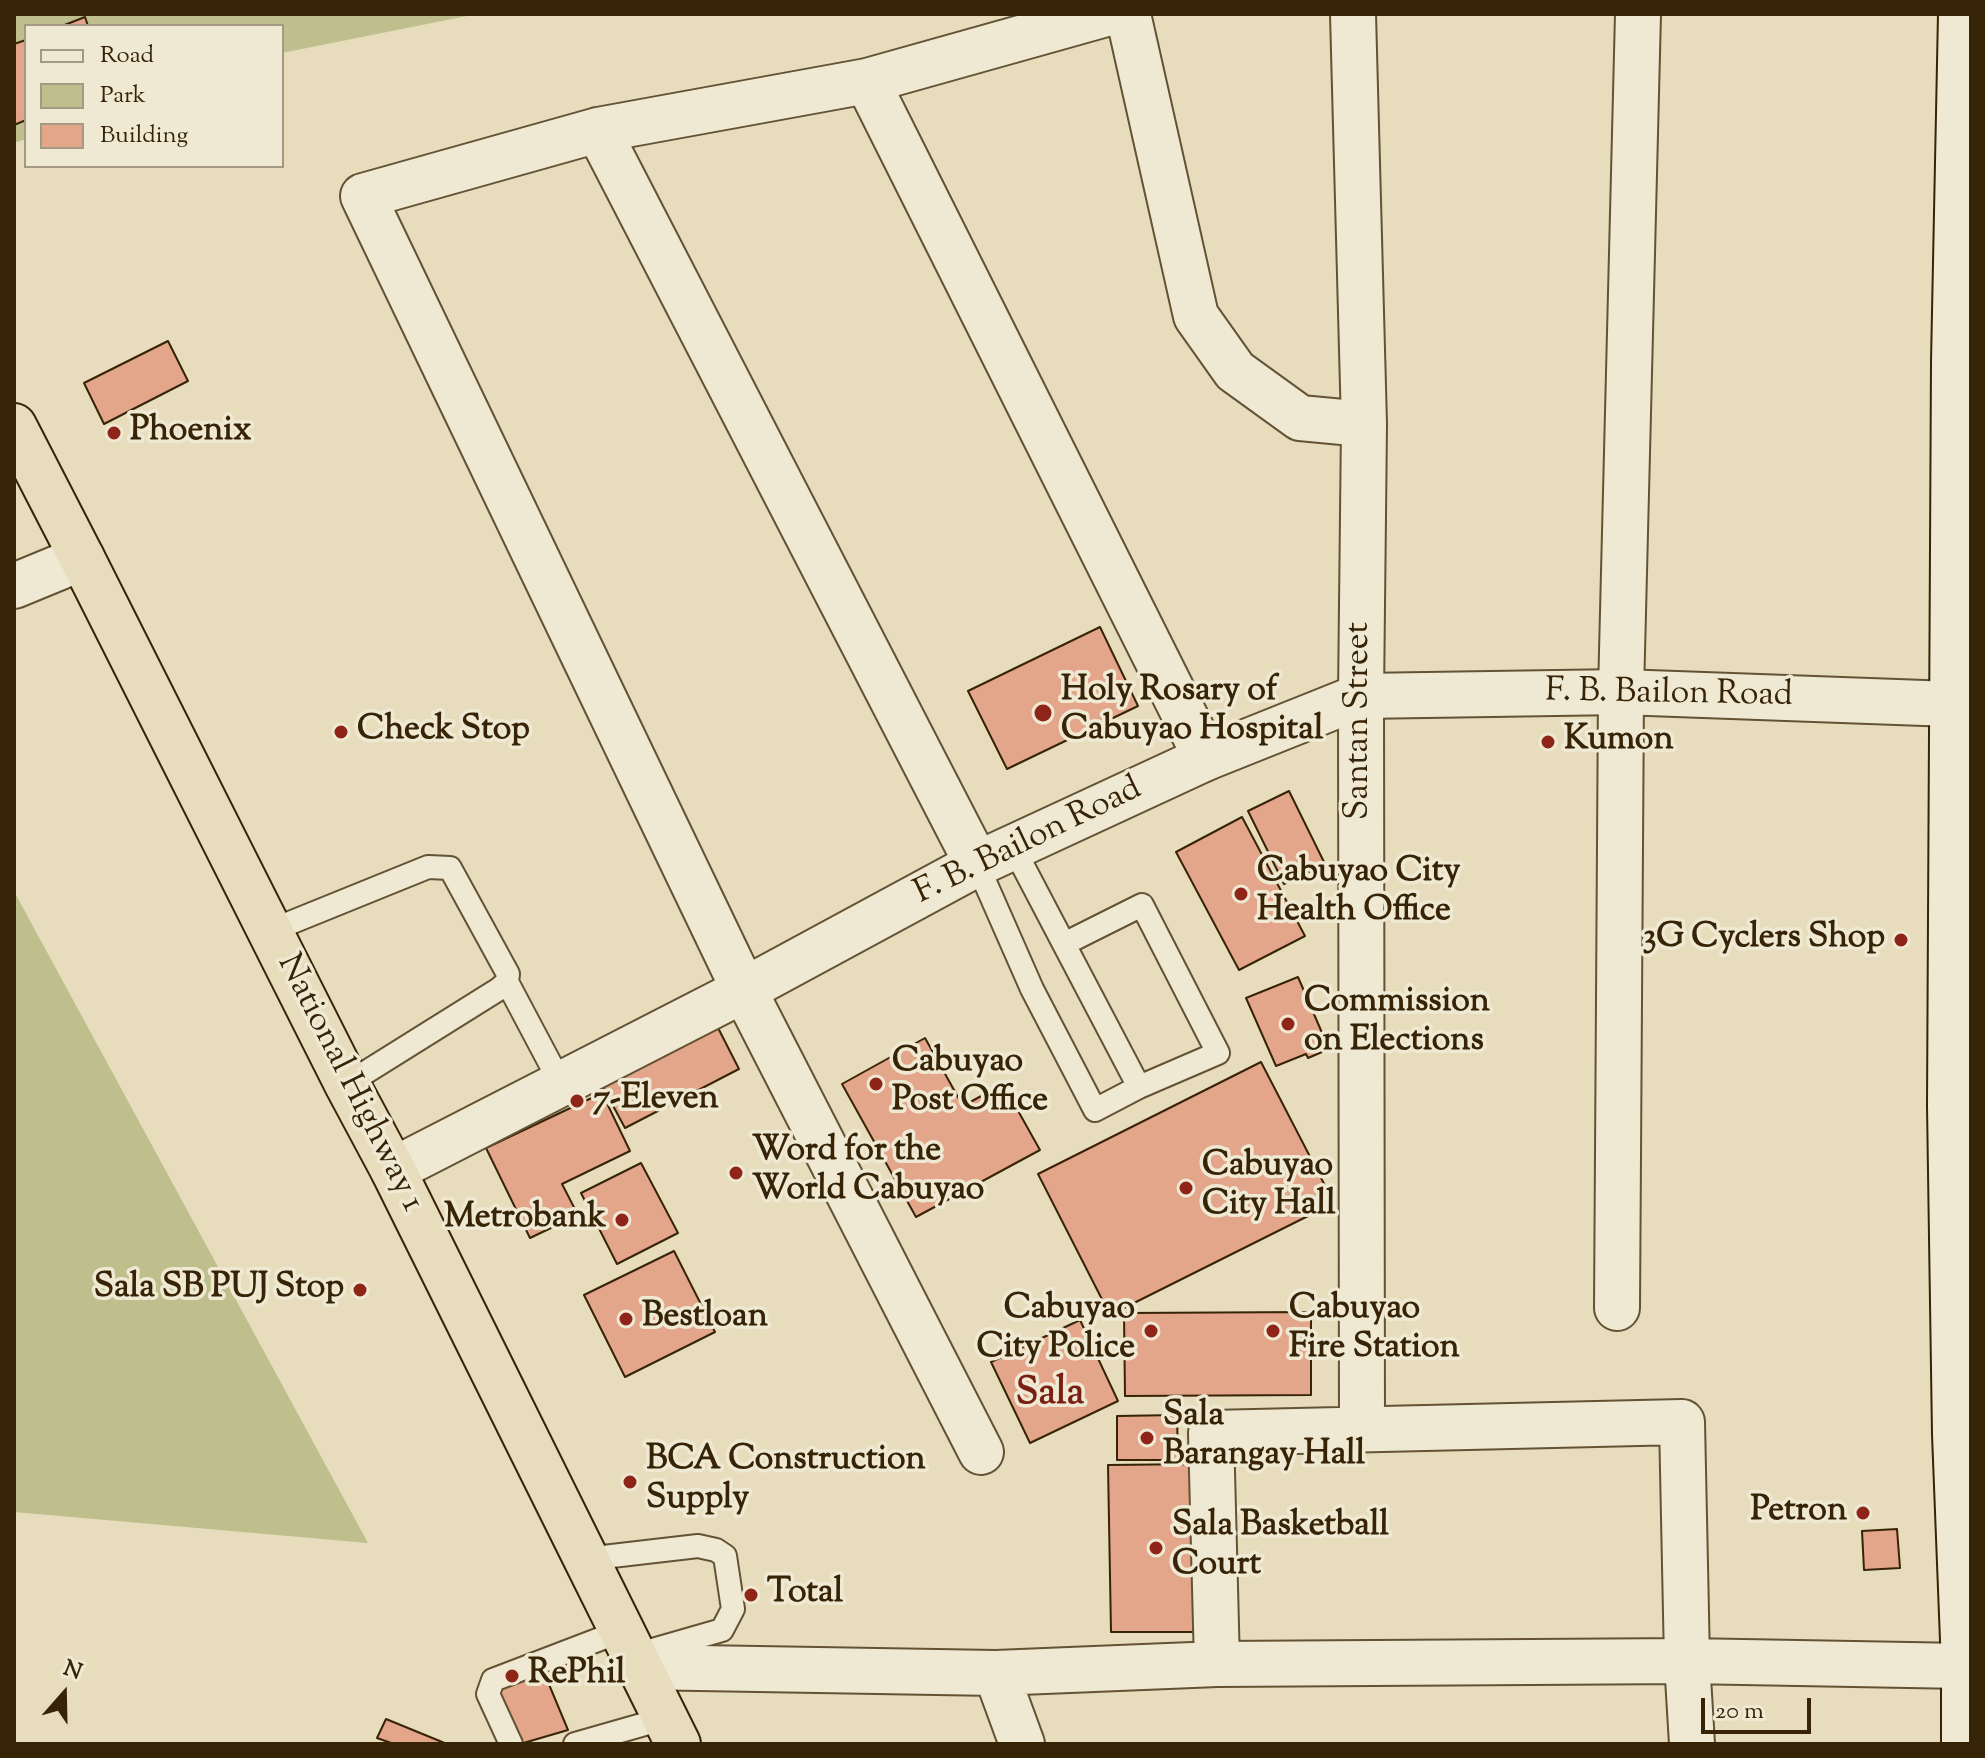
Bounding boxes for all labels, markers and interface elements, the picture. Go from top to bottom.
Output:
legend [24,24,284,168]
text: Road [100,39,154,73]
text: Park [100,79,146,113]
text: Building [100,119,188,153]
place label: Phoenix [130,413,252,453]
marker: Phoenix [105,424,123,442]
street label: Santan Street [1341,622,1381,820]
place label: Holy Rosary of Cabuyao Hospital [1061,673,1323,752]
street label: F. B. Bailon Road [1545,673,1793,719]
marker: Holy Rosary of Cabuyao Hospital [1032,702,1054,724]
place label: Check Stop [357,712,530,752]
place label: Kumon [1564,722,1674,762]
marker: Check Stop [332,723,350,741]
marker: Kumon [1539,733,1557,751]
street label: F. B. Bailon Road [909,770,1149,916]
place label: Cabuyao City Health Office [1257,854,1460,934]
marker: Cabuyao City Health Office [1232,885,1250,903]
place label: 3G Cyclers Shop [1643,920,1885,960]
marker: 3G Cyclers Shop [1892,931,1910,949]
street label: National Highway 1 [265,948,431,1220]
place label: Commission on Elections [1304,984,1490,1064]
marker: Commission on Elections [1279,1015,1297,1033]
place label: Cabuyao Post Office [892,1044,1048,1124]
marker: Cabuyao Post Office [867,1075,885,1093]
place label: 7-Eleven [593,1081,719,1121]
marker: 7-Eleven [568,1092,586,1110]
place label: Word for the World Cabuyao [752,1133,984,1212]
place label: Cabuyao City Hall [1202,1148,1336,1228]
marker: Word for the World Cabuyao [727,1164,745,1182]
marker: Cabuyao City Hall [1177,1179,1195,1197]
place label: Metrobank [444,1200,606,1240]
marker: Metrobank [613,1211,631,1229]
place label: Sala SB PUJ Stop [94,1270,344,1310]
marker: Sala SB PUJ Stop [351,1281,369,1299]
place label: Cabuyao City Police [976,1291,1135,1370]
place label: Cabuyao Fire Station [1289,1291,1460,1370]
place label: Bestloan [642,1299,768,1339]
marker: Bestloan [617,1310,635,1328]
marker: Cabuyao City Police [1142,1322,1160,1340]
marker: Cabuyao Fire Station [1264,1322,1282,1340]
district label: Sala [1016,1374,1084,1420]
place label: Sala Barangay Hall [1163,1398,1365,1478]
marker: Sala Barangay Hall [1138,1429,1156,1447]
place label: BCA Construction Supply [646,1442,926,1522]
marker: BCA Construction Supply [621,1473,639,1491]
place label: Petron [1751,1493,1847,1533]
marker: Petron [1854,1504,1872,1522]
place label: Sala Basketball Court [1172,1508,1389,1588]
marker: Sala Basketball Court [1147,1539,1165,1557]
place label: Total [767,1575,843,1615]
marker: Total [742,1586,760,1604]
text: N [58,1653,86,1689]
north arrow [24,1654,104,1734]
place label: RePhil [528,1656,626,1696]
marker: RePhil [503,1667,521,1685]
scale bar [1705,1682,1815,1732]
text: 20 m [1715,1695,1764,1729]

